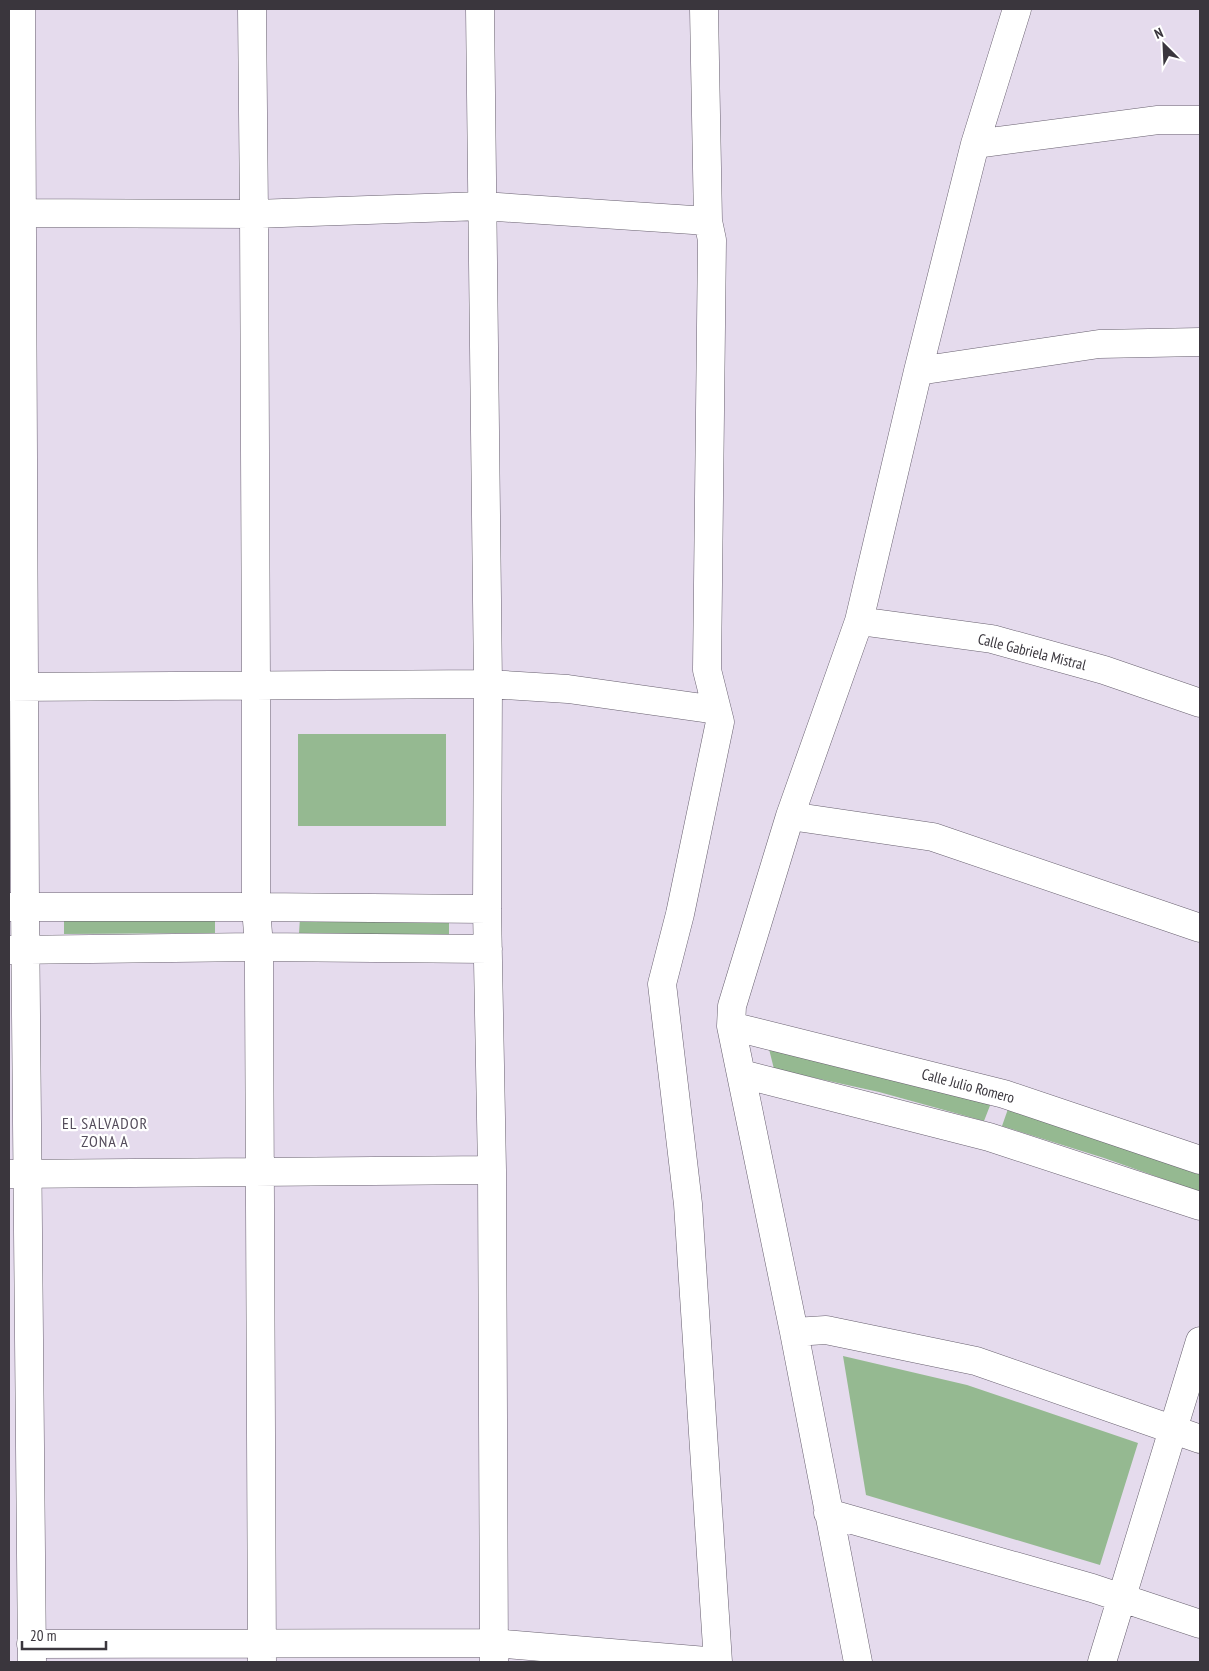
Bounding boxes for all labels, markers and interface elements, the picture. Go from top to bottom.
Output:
north arrow [1139,20,1189,70]
text: N [1152,23,1166,43]
street label: Calle Gabriela Mistral [976,629,1089,674]
street label: Calle Julio Romero [920,1064,1017,1107]
district label: EL SALVADOR ZONA A [62,1113,148,1151]
scale bar [22,1618,106,1650]
text: 20 m [30,1626,56,1645]

